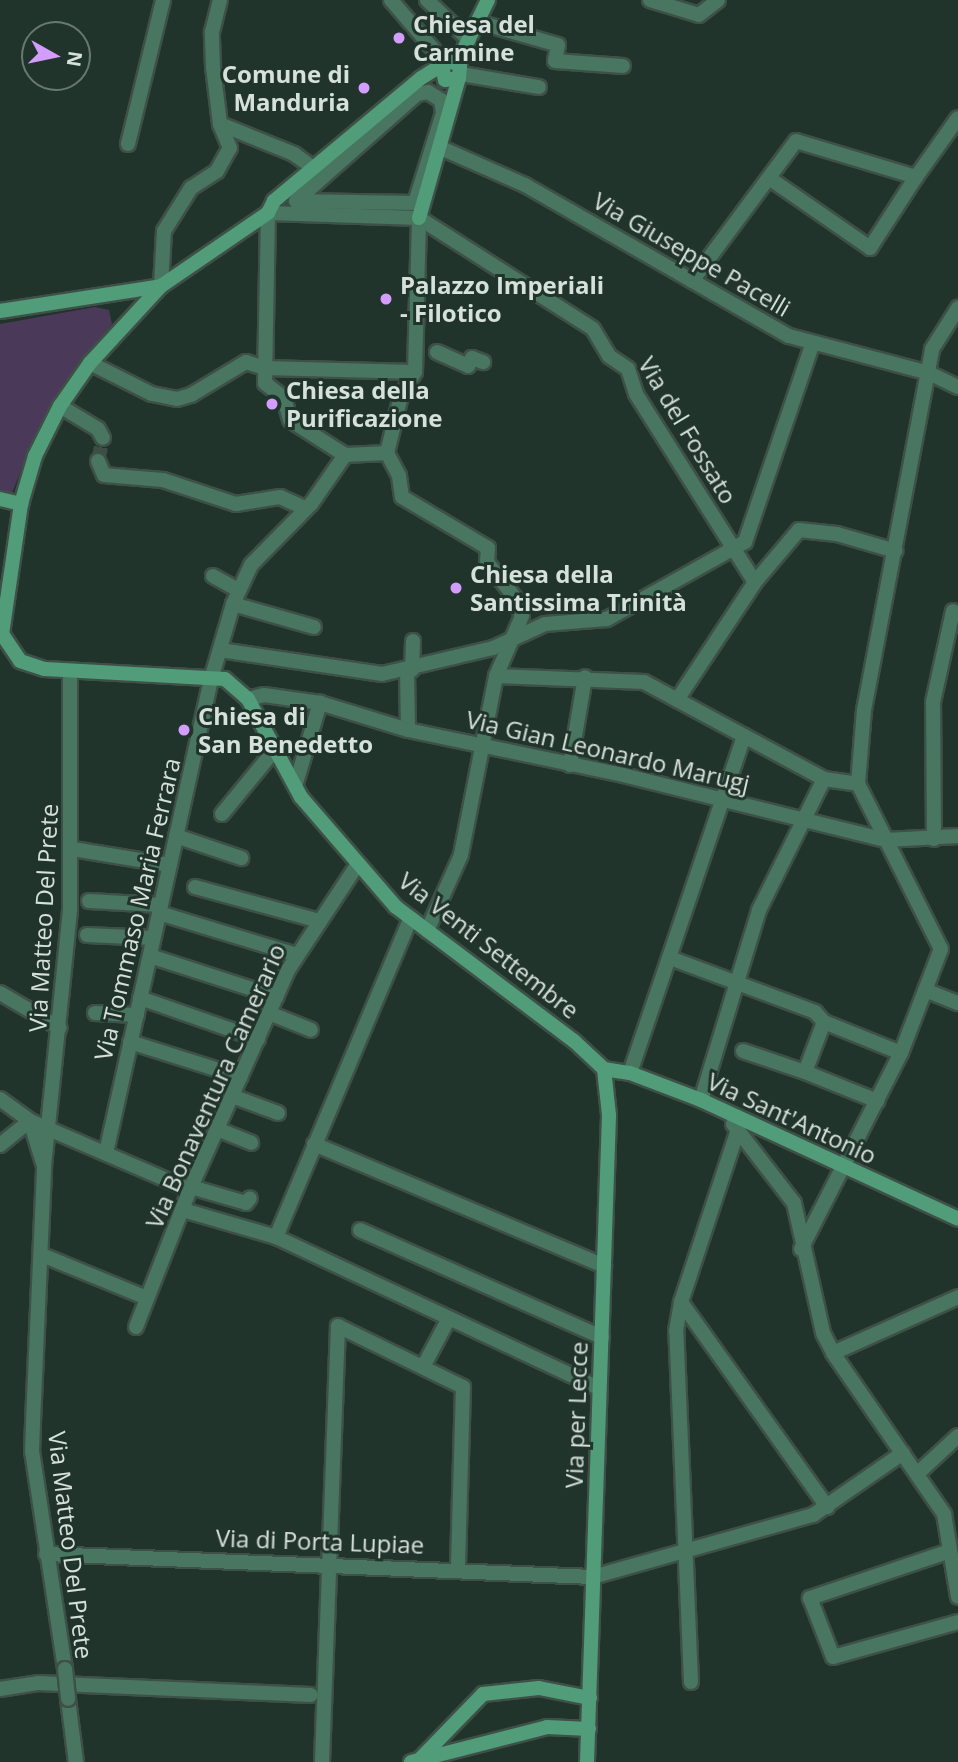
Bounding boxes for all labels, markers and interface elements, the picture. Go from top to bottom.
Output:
place label: Chiesa del Carmine [413,10,535,66]
north arrow [21,21,91,91]
marker: Chiesa del Carmine [391,30,407,46]
text: N [61,49,89,69]
place label: Comune di Manduria [222,60,350,116]
marker: Comune di Manduria [356,80,372,96]
street label: Via Giuseppe Pacelli [588,186,796,322]
place label: Palazzo Imperiali - Filotico [400,271,604,327]
marker: Palazzo Imperiali - Filotico [378,291,394,307]
street label: Via del Fossato [633,351,743,509]
place label: Chiesa della Purificazione [286,376,442,432]
marker: Chiesa della Purificazione [264,396,280,412]
place label: Chiesa della Santissima Trinità [470,560,687,616]
marker: Chiesa della Santissima Trinità [448,580,464,596]
place label: Chiesa di San Benedetto [198,702,373,758]
street label: Via Gian Leonardo Marugj [464,704,752,798]
marker: Chiesa di San Benedetto [176,722,192,738]
street label: Via Tommaso Maria Ferrara [88,755,186,1063]
street label: Via Matteo Del Prete [23,803,63,1033]
street label: Via Venti Settembre [393,866,585,1024]
street label: Via Bonaventura Camerario [139,939,291,1233]
street label: Via Sant'Antonio [703,1066,881,1170]
street label: Via per Lecce [559,1341,593,1489]
street label: Via Matteo Del Prete [43,1430,99,1660]
street label: Via di Porta Lupiae [215,1523,425,1559]

